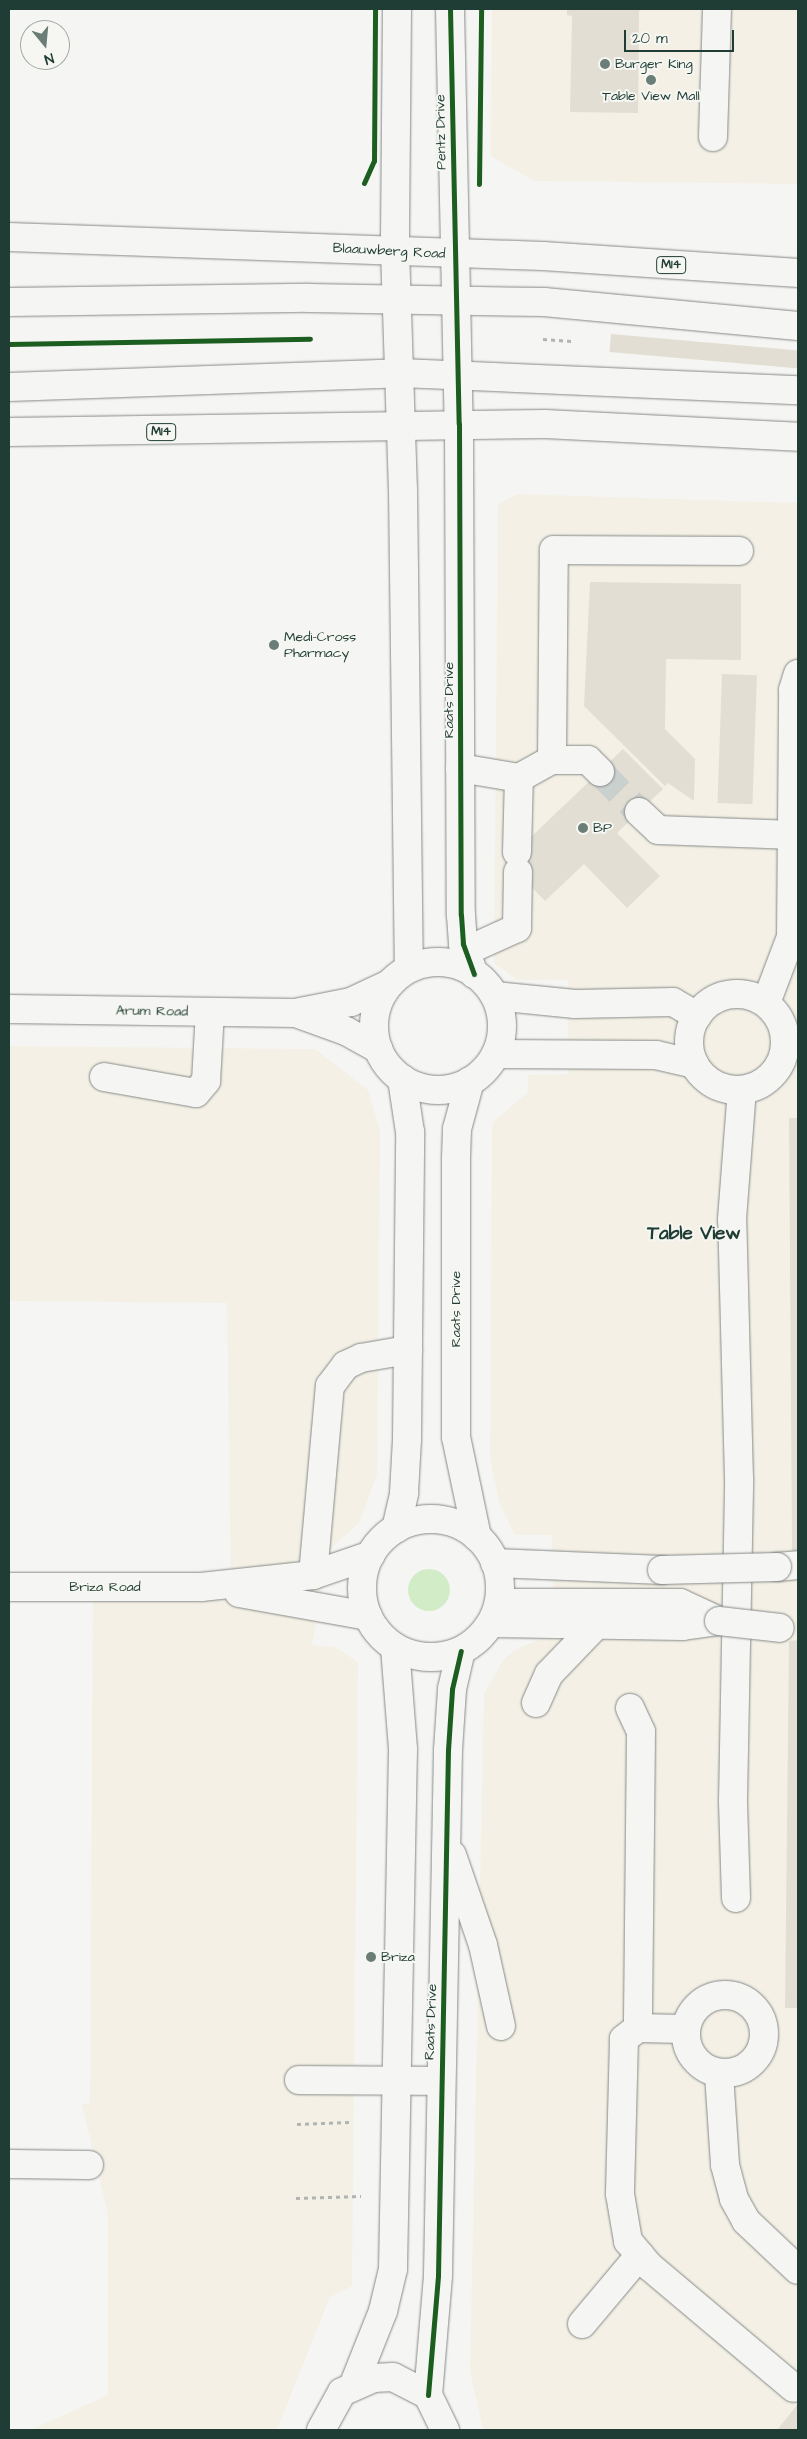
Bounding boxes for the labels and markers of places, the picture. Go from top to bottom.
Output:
place label: Burger King [615,56,693,72]
marker: Burger King [599,58,611,70]
marker: Table View Mall [645,74,657,86]
place label: Table View Mall [602,88,700,104]
place label: Medi-Cross Pharmacy [284,629,356,662]
marker: Medi-Cross Pharmacy [268,639,280,651]
place label: BP [593,820,612,836]
marker: BP [577,822,589,834]
place label: Briza [381,1949,415,1965]
marker: Briza [365,1951,377,1963]

